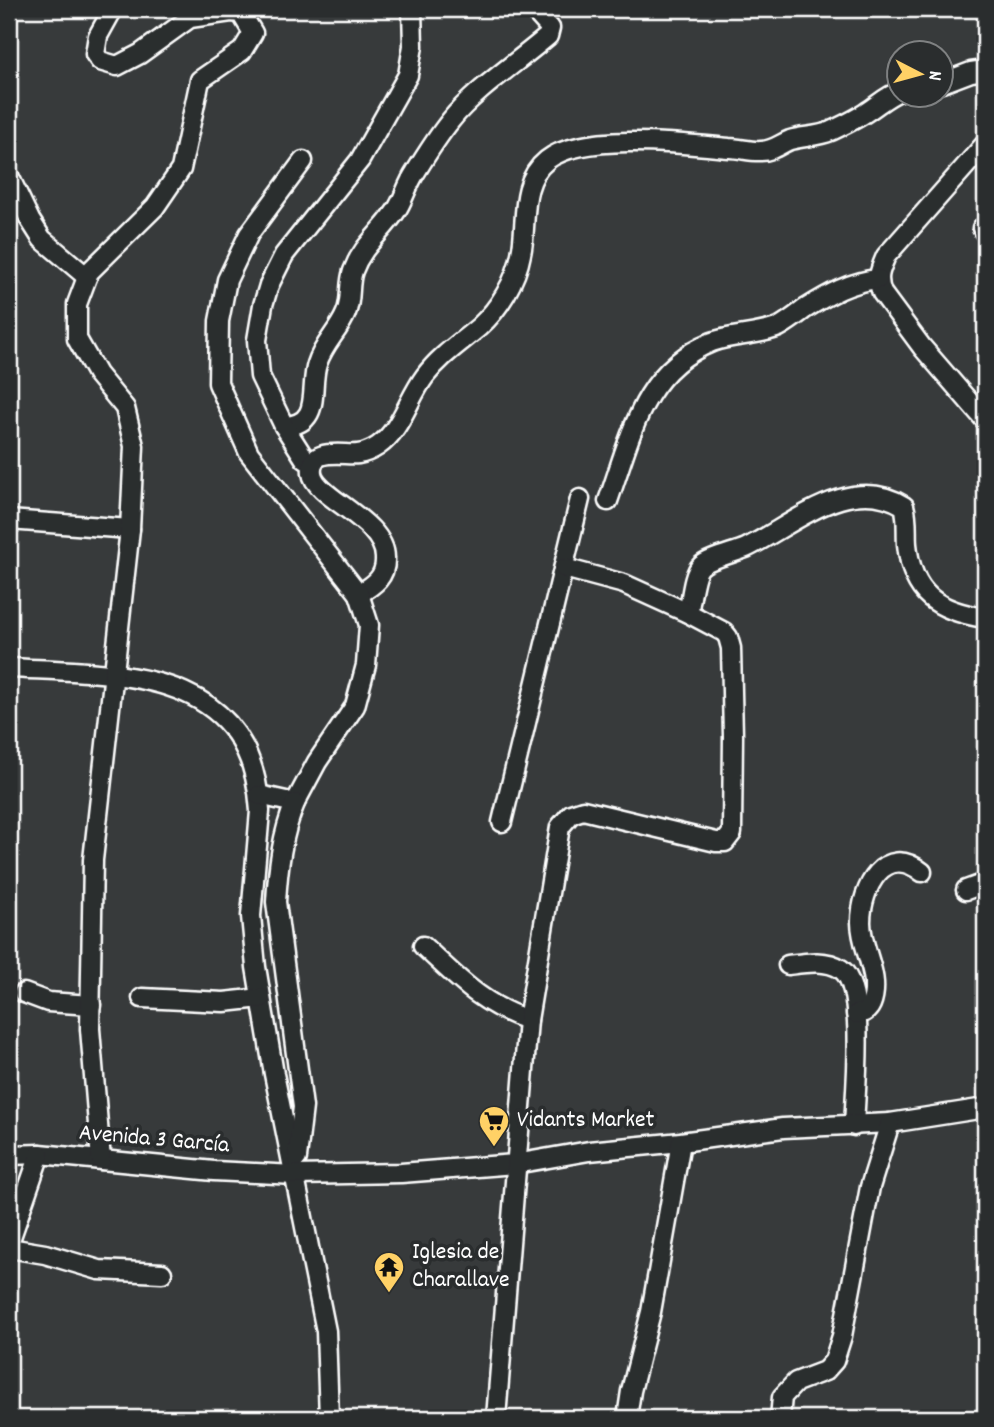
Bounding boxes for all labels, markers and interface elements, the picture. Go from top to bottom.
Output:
north arrow [886,38,956,108]
text: N [920,69,947,81]
supermarket icon: Vidants Market [477,1104,511,1148]
place label: Vidants Market [517,1104,655,1138]
street label: Avenida 3 García [77,1116,231,1164]
place label: Iglesia de Charallave [412,1236,510,1298]
temple icon: Iglesia de Charallave [372,1250,406,1294]

